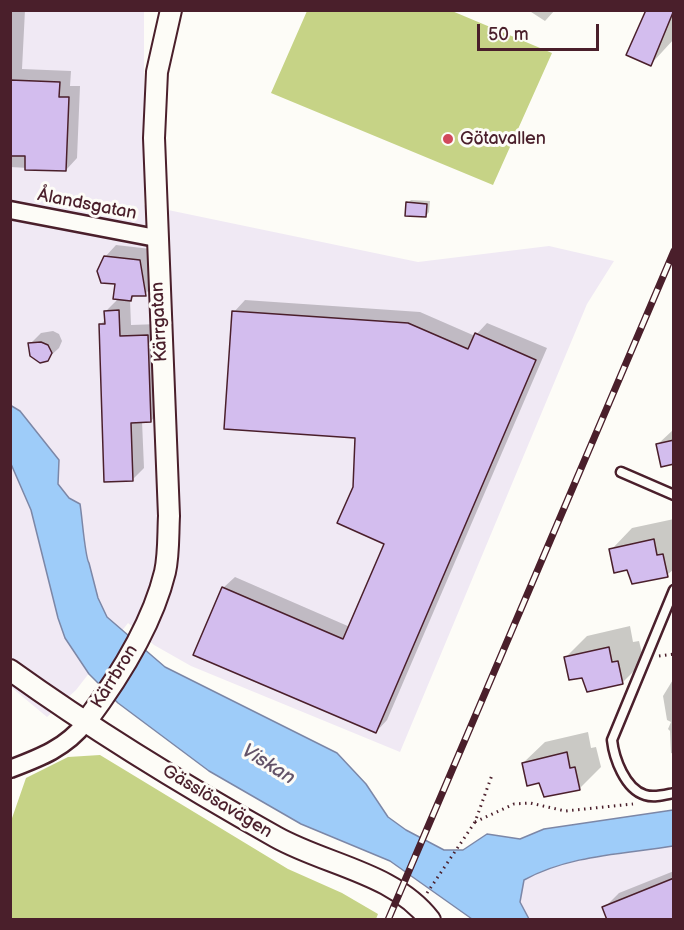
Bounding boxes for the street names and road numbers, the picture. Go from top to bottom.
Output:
street label: Ålandsgatan [36,185,138,225]
street label: Kärrgatan [147,281,173,363]
street label: Kärrbron [87,641,143,713]
street label: Gässlösavägen [158,761,276,843]

